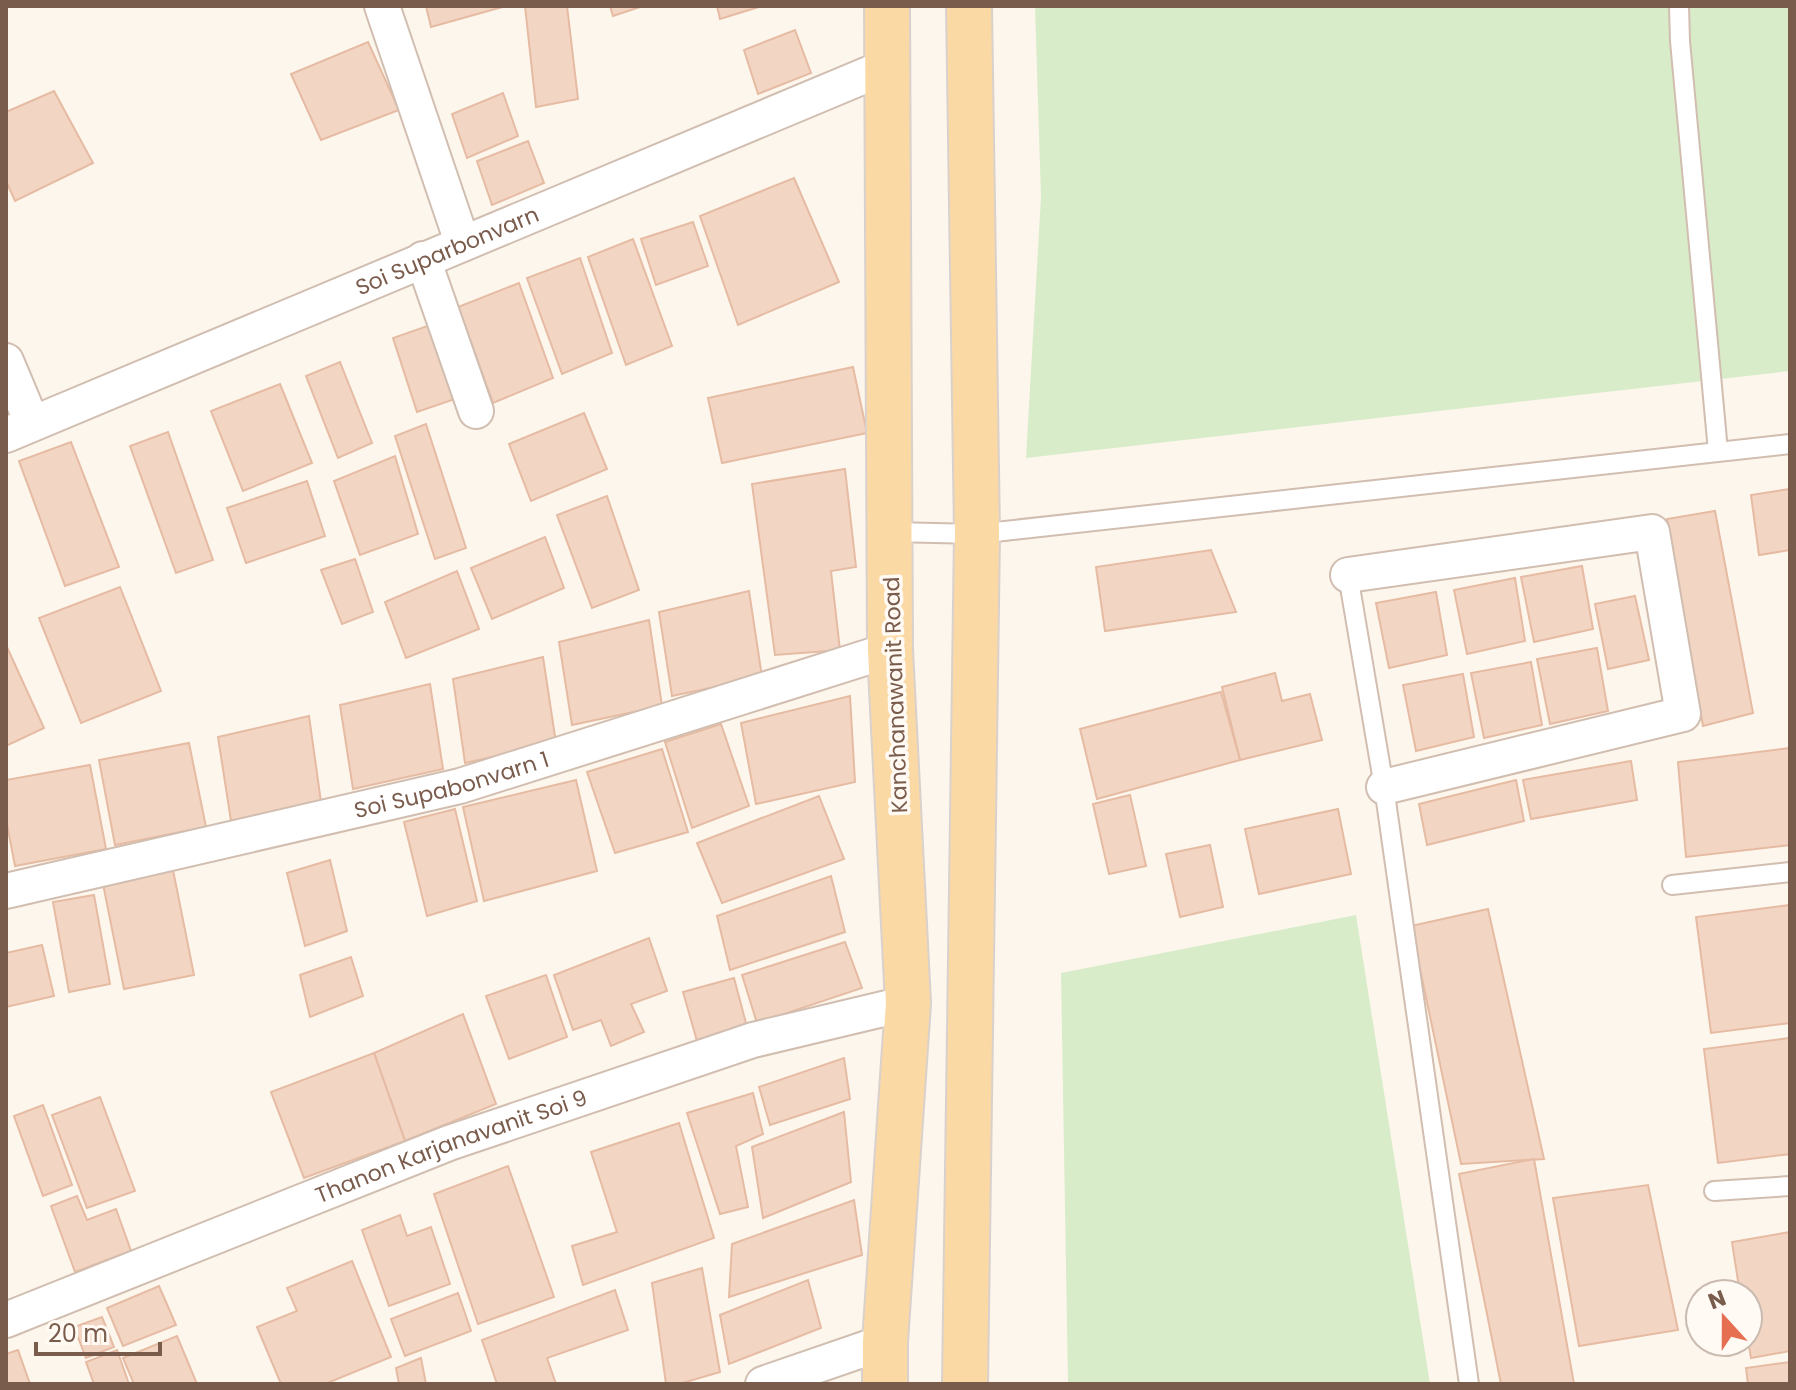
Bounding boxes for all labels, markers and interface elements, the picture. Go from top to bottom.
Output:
street label: Soi Suparbonvarn [351,199,543,303]
street label: Kanchanawanit Road [876,576,915,814]
street label: Soi Supabonvarn 1 [351,744,553,826]
street label: Thanon Karjanavanit Soi 9 [311,1082,591,1211]
north arrow [1684,1278,1764,1358]
text: N [1704,1282,1730,1317]
scale bar [36,1306,160,1356]
text: 20 m [48,1317,108,1350]

